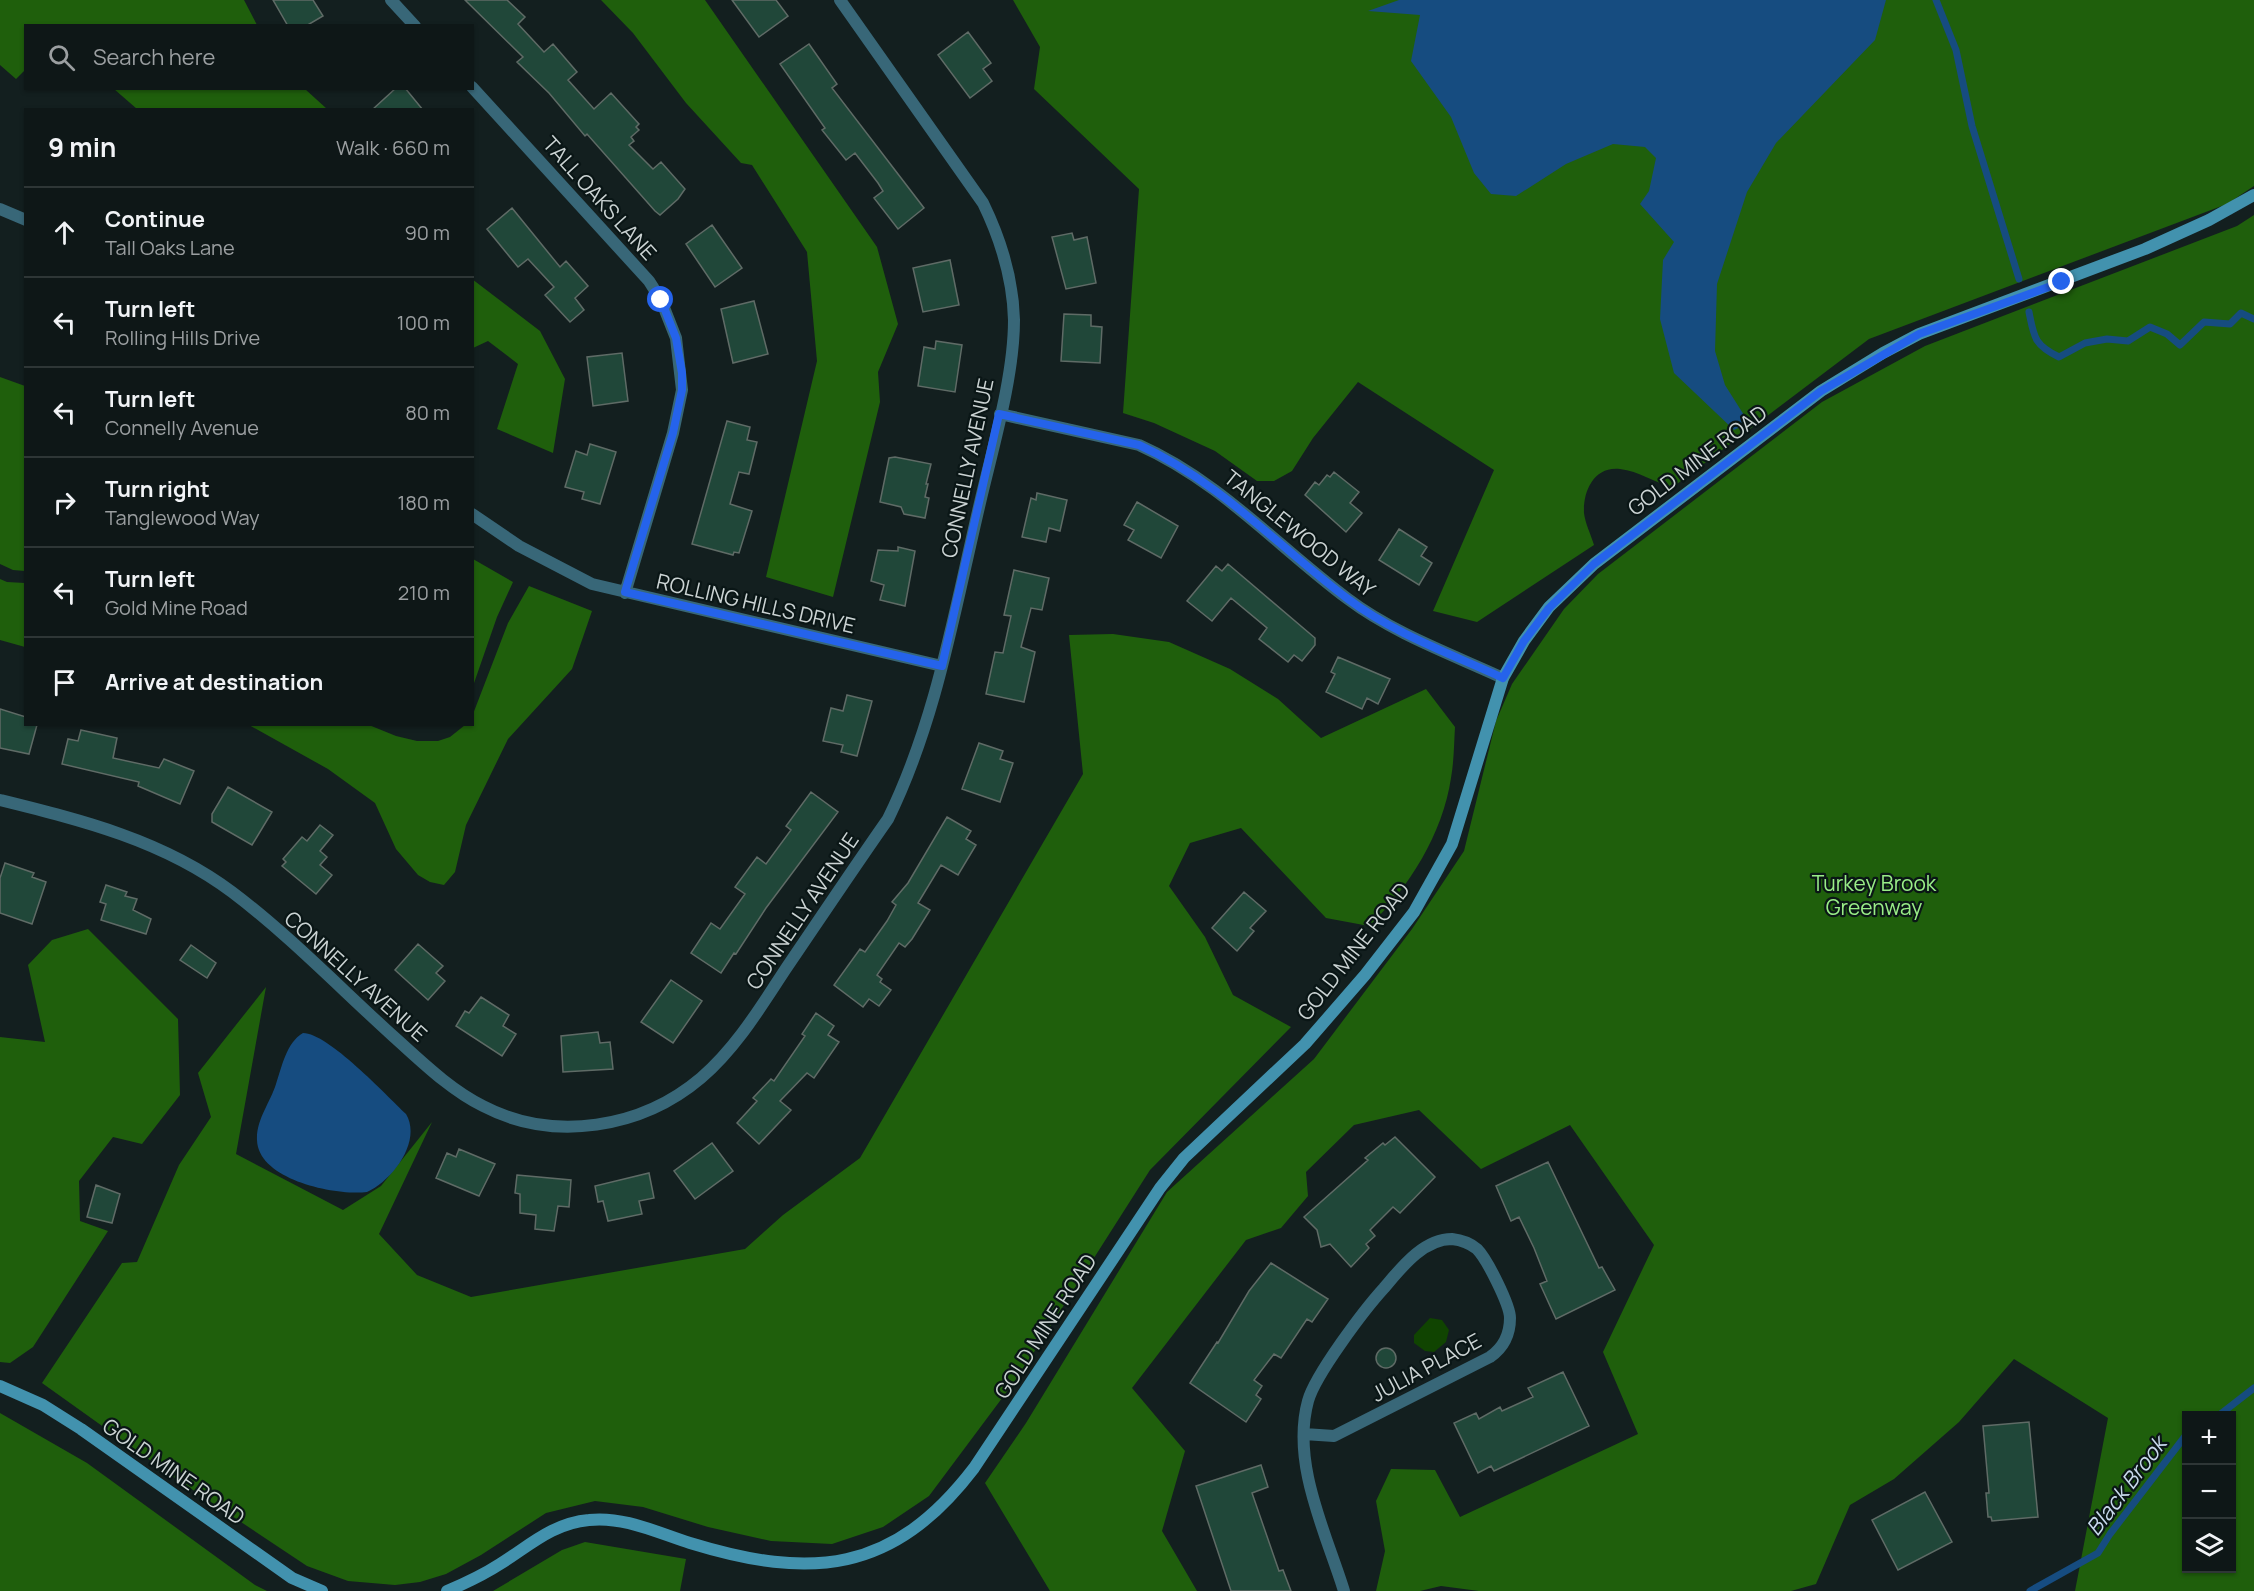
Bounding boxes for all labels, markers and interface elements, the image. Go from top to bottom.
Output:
search box [24,24,474,90]
icon: search [45,41,78,74]
text: Search here [93,42,215,72]
text: 9 min [48,129,116,165]
street label: TALL OAKS LANE [537,130,663,266]
text: Walk · 660 m [336,134,450,161]
text: Continue [105,204,205,234]
icon: ahead [48,216,81,249]
text: 90 m [404,219,450,246]
text: Tall Oaks Lane [105,234,235,261]
route end [2048,268,2074,294]
route start [647,286,673,312]
text: Turn left [105,294,195,324]
icon: left [48,306,81,339]
text: 100 m [397,309,450,336]
text: Rolling Hills Drive [105,324,260,351]
street label: CONNELLY AVENUE [934,376,1000,560]
text: Turn left [105,384,195,414]
icon: left [48,396,81,429]
street label: GOLD MINE ROAD [1622,398,1772,522]
text: 80 m [405,399,450,426]
text: Connelly Avenue [105,414,259,441]
street label: TANGLEWOOD WAY [1218,463,1382,603]
text: Turn right [105,474,210,504]
icon: right [48,486,81,519]
text: 180 m [397,489,450,516]
text: Tanglewood Way [105,504,260,531]
text: Turn left [105,564,195,594]
street label: ROLLING HILLS DRIVE [654,567,858,639]
icon: left [48,576,81,609]
text: 210 m [398,579,450,606]
text: Gold Mine Road [105,594,248,621]
icon: arrive [48,666,81,699]
text: Arrive at destination [105,667,323,697]
street label: CONNELLY AVENUE [739,827,865,995]
park label: Turkey Brook Greenway [1812,869,1937,921]
street label: GOLD MINE ROAD [1290,876,1416,1026]
street label: CONNELLY AVENUE [279,904,433,1048]
street label: GOLD MINE ROAD [988,1248,1102,1404]
street label: JULIA PLACE [1366,1326,1486,1408]
street label: GOLD MINE ROAD [97,1411,251,1531]
map controls [2182,1411,2236,1573]
button: + [2182,1411,2236,1465]
water label: Black Brook [2079,1428,2175,1542]
button: − [2182,1465,2236,1519]
button: layers [2182,1519,2236,1573]

